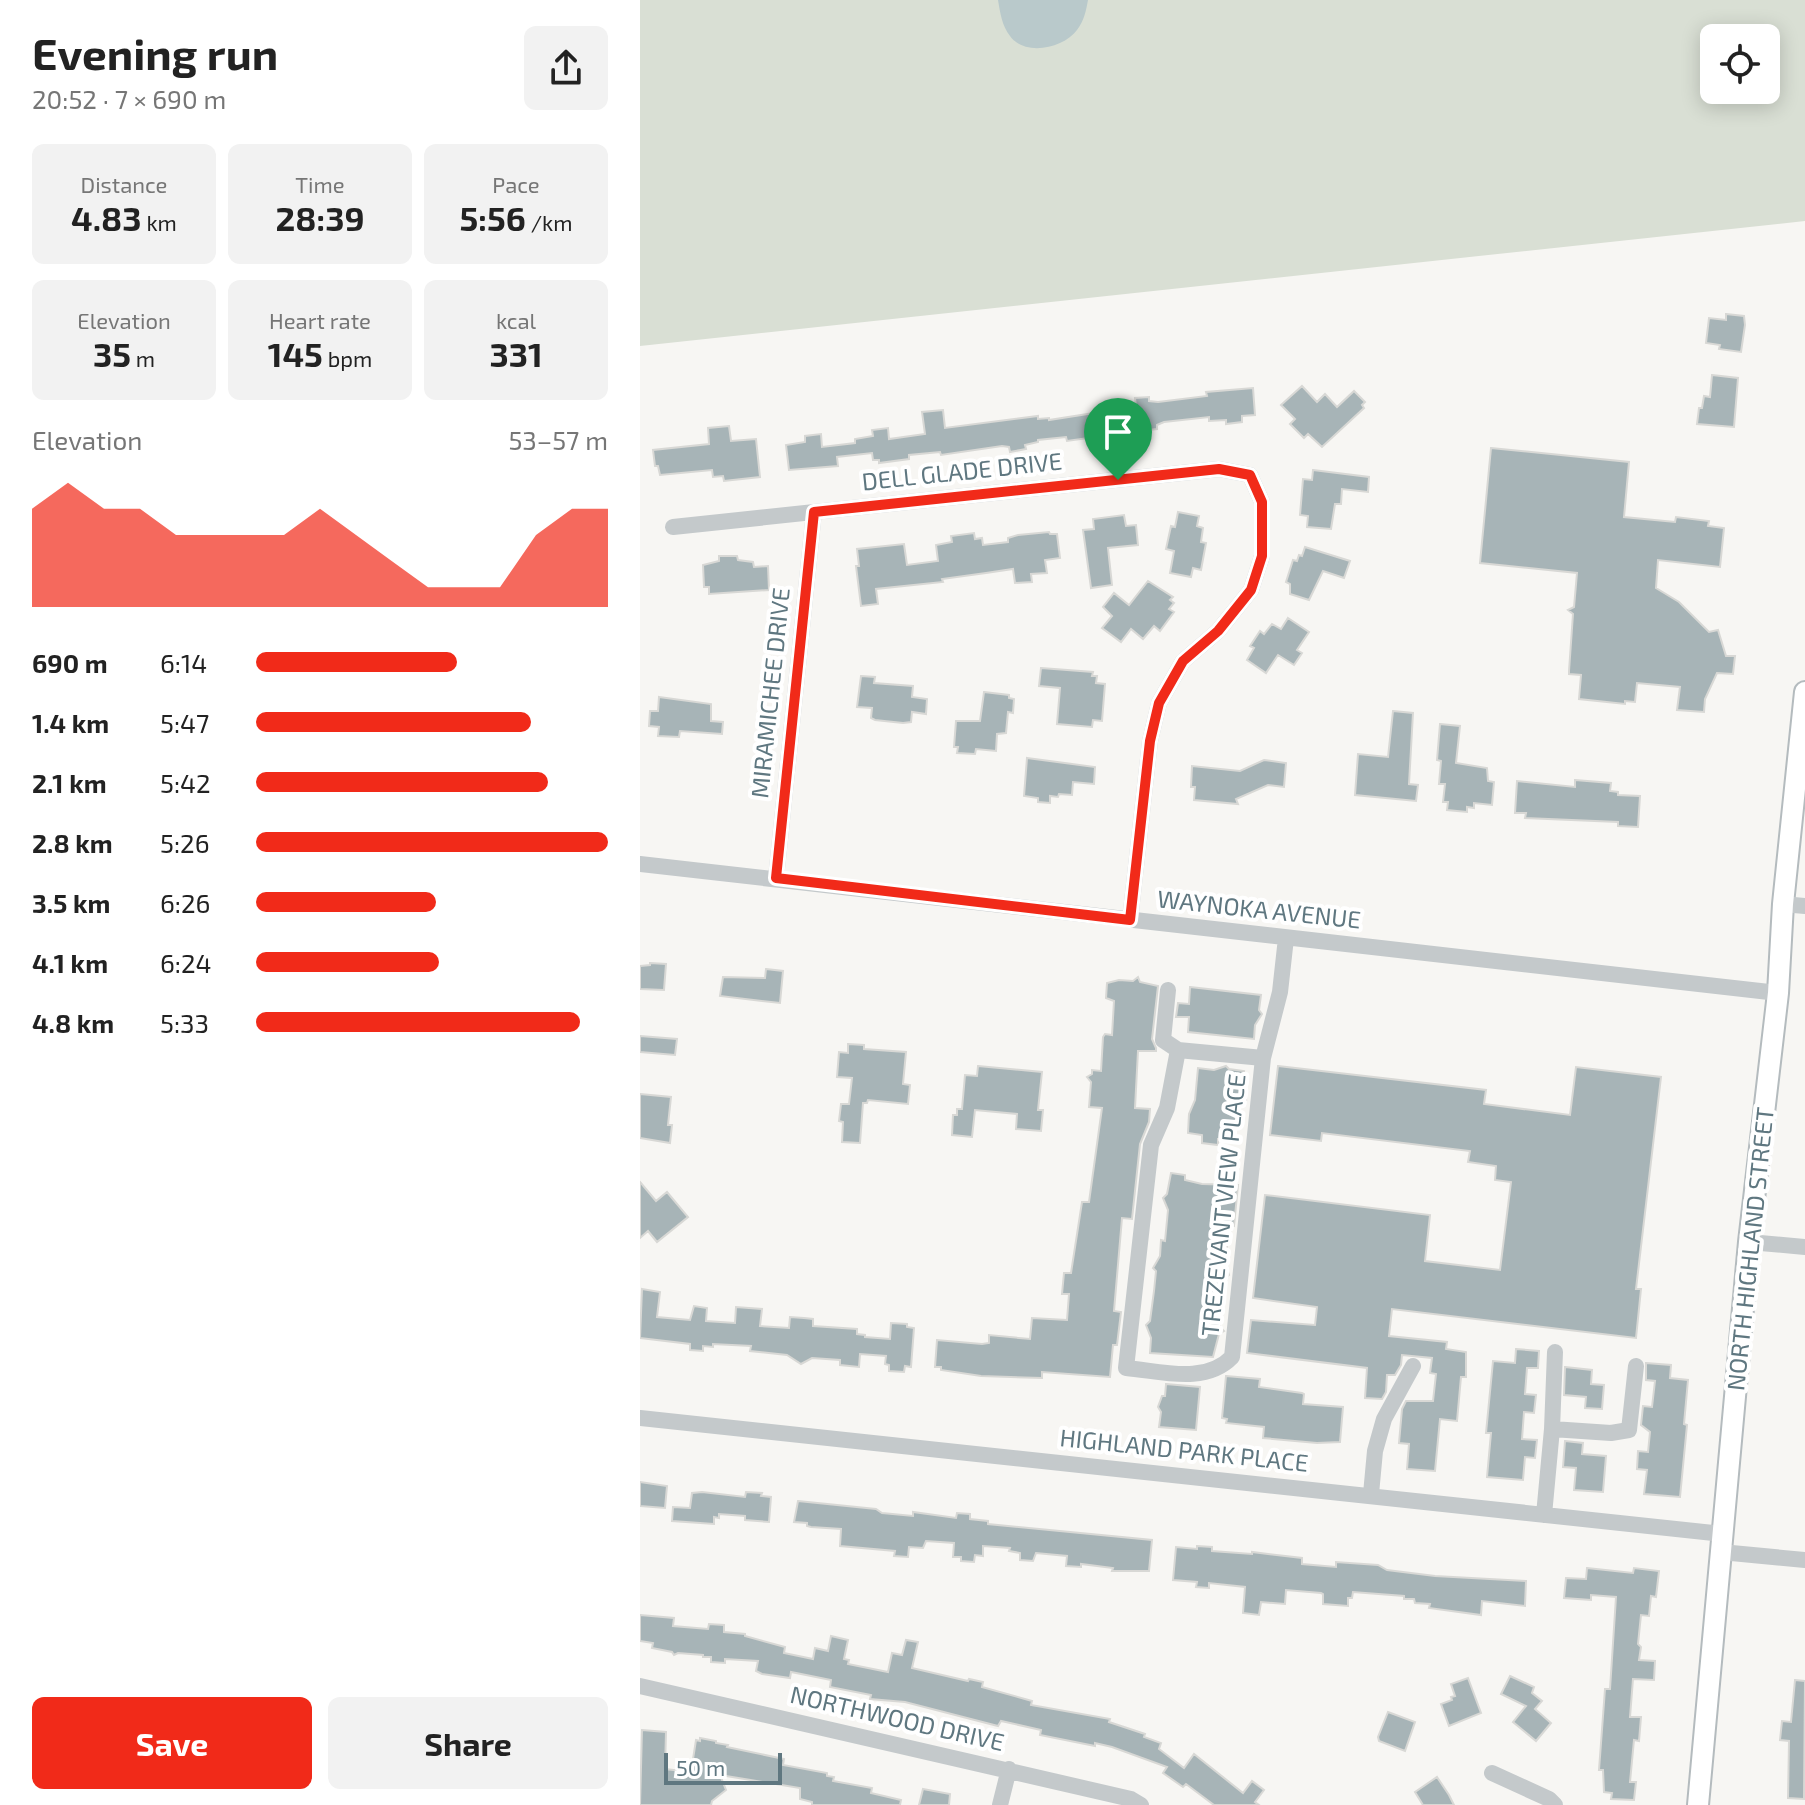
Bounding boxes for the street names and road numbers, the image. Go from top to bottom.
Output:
street label: DELL GLADE DRIVE [860,446,1063,495]
street label: MIRAMICHEE DRIVE [744,586,795,800]
street label: WAYNOKA AVENUE [1156,883,1362,934]
street label: TREZEVANT VIEW PLACE [1194,1072,1251,1337]
street label: NORTH HIGHLAND STREET [1720,1106,1779,1392]
street label: HIGHLAND PARK PLACE [1058,1422,1310,1477]
street label: NORTHWOOD DRIVE [788,1679,1007,1756]

